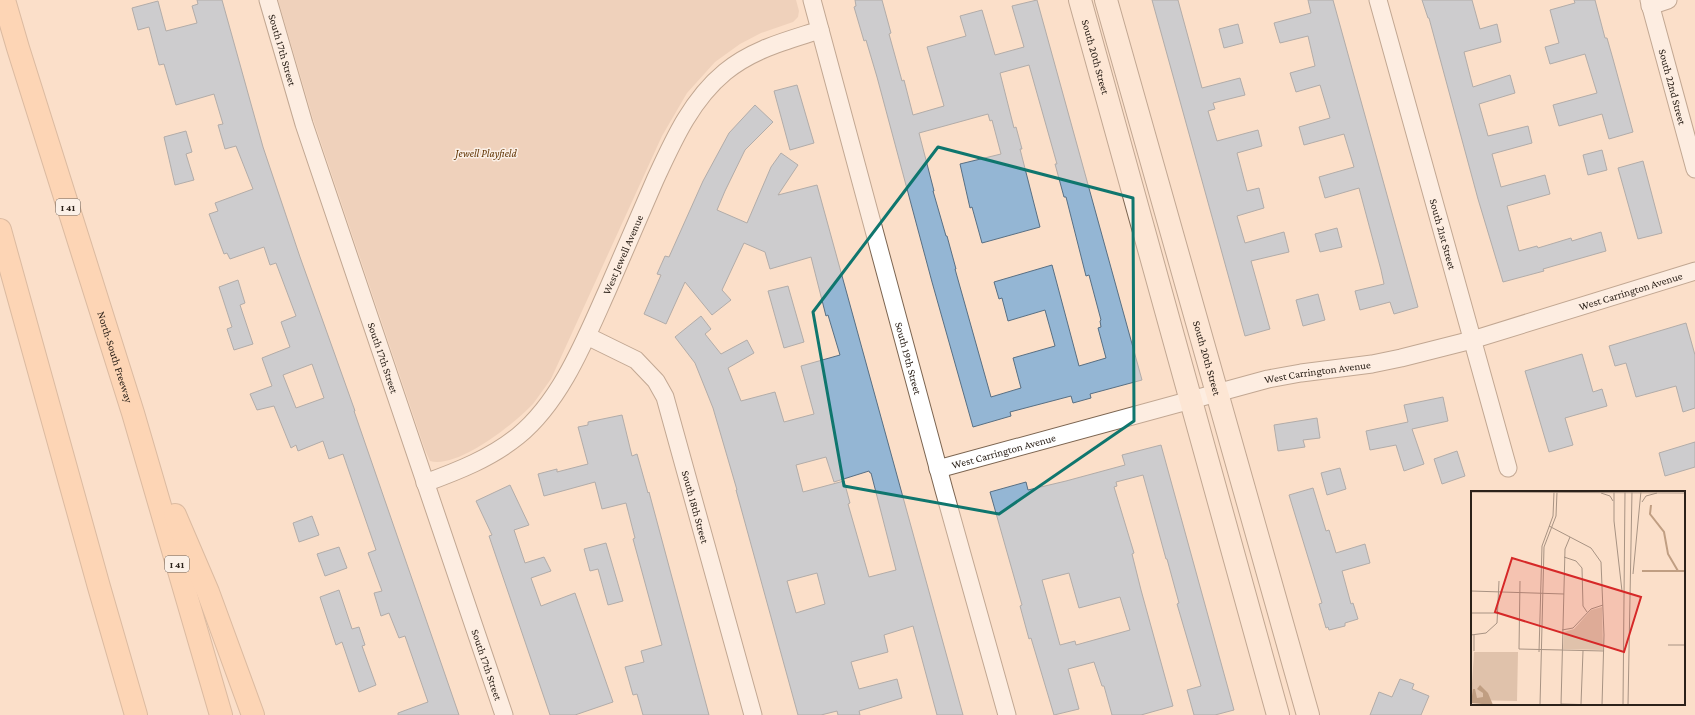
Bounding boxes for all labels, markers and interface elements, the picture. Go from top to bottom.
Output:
street label: South 17th Street [266,13,299,88]
street label: South 20th Street [1080,18,1112,96]
street label: South 22nd Street [1657,48,1689,126]
park label: Jewell Playfield [453,147,518,160]
street label: South 21st Street [1428,197,1459,271]
road number: I 41 [56,199,80,215]
street label: West Jewell Avenue [600,213,645,296]
street label: West Carrington Avenue [1577,269,1684,313]
street label: North-South Freeway [95,310,136,405]
street label: South 20th Street [1191,319,1223,397]
street label: South 17th Street [366,321,401,395]
street label: South 19th Street [893,321,924,396]
street label: West Carrington Avenue [1263,358,1372,386]
street label: West Carrington Avenue [950,431,1057,471]
street label: South 18th Street [680,469,711,545]
inset map [1471,491,1685,705]
road number: I 41 [165,556,189,572]
street label: South 17th Street [469,628,505,702]

